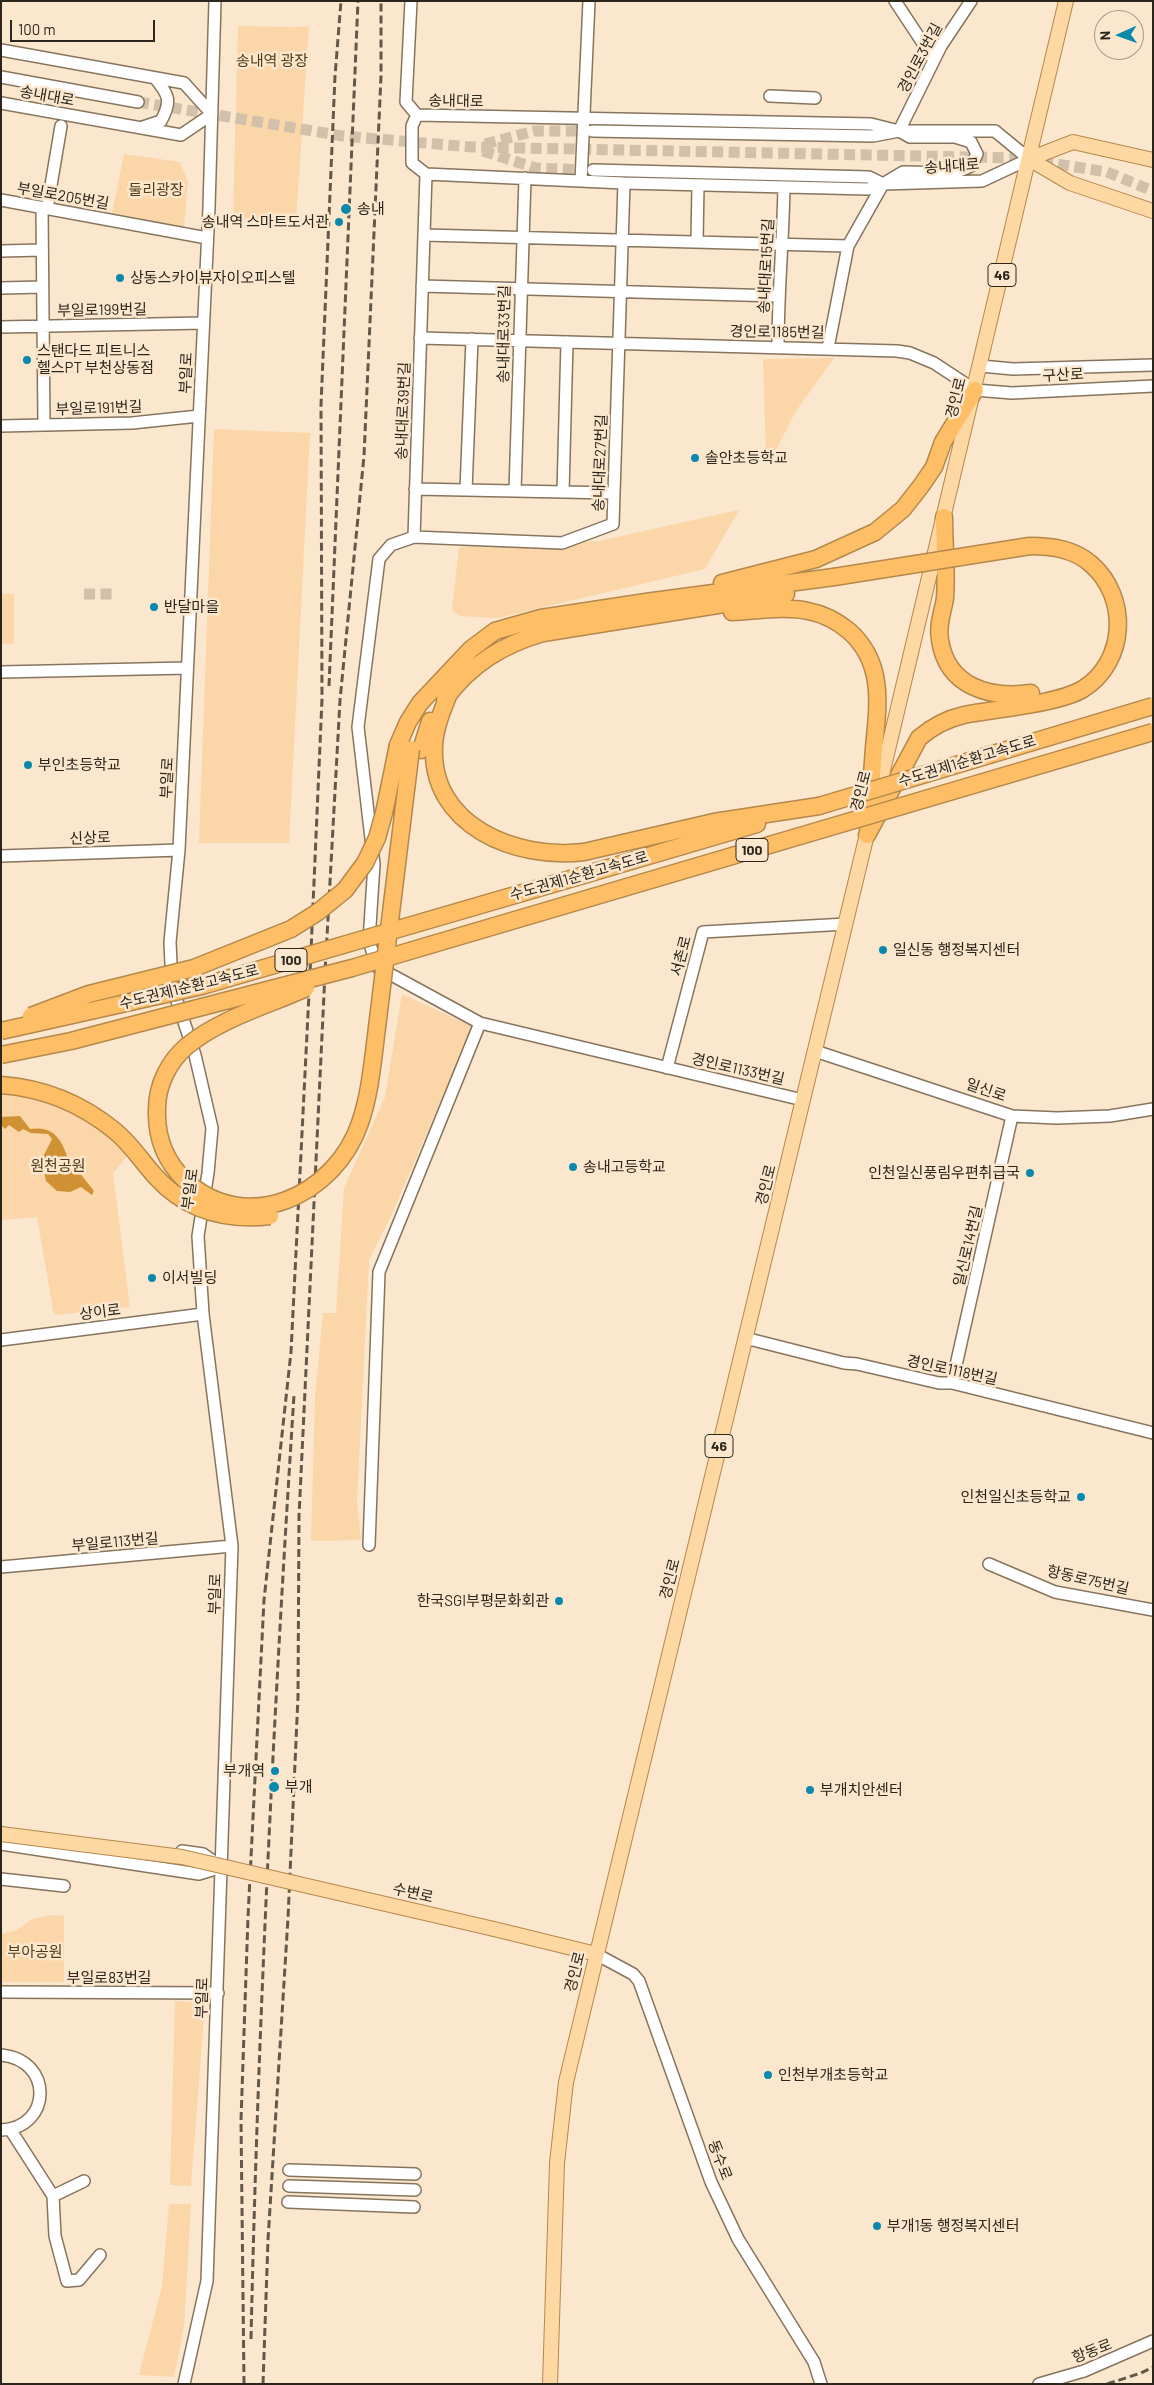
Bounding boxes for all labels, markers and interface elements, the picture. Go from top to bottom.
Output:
scale bar [12,10,158,42]
north arrow [1094,10,1144,60]
text: 100 m [18,20,56,38]
street label: 경인로3번길 [894,20,946,96]
text: N [1096,31,1113,40]
park label: 송내역 광장 [236,52,308,70]
street label: 송내대로 [18,82,76,110]
street label: 송내대로 [428,92,484,110]
street label: 송내대로 [924,155,980,177]
street label: 부일로205번길 [16,179,110,213]
park label: 둘리광장 [128,181,184,199]
place label: 송내 [357,200,385,218]
marker: 송내 [339,202,353,216]
place label: 송내역 스마트도서관 [202,213,329,231]
marker: 송내역 스마트도서관 [333,216,345,228]
street label: 송내대로15번길 [755,218,777,314]
road number: 46 [988,264,1016,286]
place label: 상동스카이뷰자이오피스텔 [130,269,296,287]
marker: 상동스카이뷰자이오피스텔 [114,272,126,284]
street label: 송내대로33번길 [494,285,514,383]
street label: 부일로199번길 [57,300,147,320]
street label: 경인로1185번길 [729,322,825,342]
place label: 스탠다드 피트니스 헬스PT 부천상동점 [37,342,154,377]
street label: 부일로 [176,352,196,394]
marker: 스탠다드 피트니스 헬스PT 부천상동점 [21,354,33,366]
street label: 송내대로39번길 [392,362,414,460]
street label: 구산로 [1042,365,1084,385]
street label: 경인로 [942,376,970,420]
street label: 부일로191번길 [55,397,143,419]
street label: 송내대로27번길 [589,414,611,512]
place label: 솔안초등학교 [705,449,788,467]
marker: 솔안초등학교 [689,452,701,464]
place label: 반달마을 [164,598,219,616]
marker: 반달마을 [148,601,160,613]
street label: 수도권제1순환고속도로 [896,731,1038,791]
place label: 부인초등학교 [38,756,121,774]
street label: 부일로 [157,757,177,799]
marker: 부인초등학교 [22,759,34,771]
street label: 경인로 [847,769,875,813]
street label: 신상로 [69,828,111,848]
road number: 100 [736,838,768,862]
street label: 수도권제1순환고속도로 [508,848,650,904]
street label: 서촌로 [667,934,695,978]
place label: 일신동 행정복지센터 [893,941,1020,959]
marker: 일신동 행정복지센터 [877,944,889,956]
road number: 100 [275,948,307,972]
street label: 수도권제1순환고속도로 [117,961,261,1013]
street label: 경인로1133번길 [690,1050,786,1088]
street label: 일신로 [963,1075,1009,1105]
park label: 원천공원 [30,1157,86,1175]
place label: 송내고등학교 [583,1158,666,1176]
marker: 송내고등학교 [567,1161,579,1173]
street label: 경인로 [752,1163,780,1207]
place label: 인천일신풍림우편취급국 [868,1164,1020,1182]
street label: 부일로 [178,1167,202,1211]
marker: 인천일신풍림우편취급국 [1024,1167,1036,1179]
street label: 일신로14번길 [950,1204,986,1288]
place label: 이서빌딩 [162,1269,217,1287]
marker: 이서빌딩 [146,1272,158,1284]
street label: 상이로 [78,1301,122,1323]
street label: 경인로1118번길 [905,1352,999,1388]
road number: 46 [705,1434,733,1458]
place label: 인천일신초등학교 [961,1488,1071,1506]
marker: 인천일신초등학교 [1075,1491,1087,1503]
street label: 부일로113번길 [71,1529,159,1555]
street label: 경인로 [656,1557,684,1601]
street label: 항동로75번길 [1045,1562,1131,1598]
street label: 부일로 [205,1573,225,1615]
place label: 한국SGI부평문화회관 [417,1592,549,1610]
marker: 한국SGI부평문화회관 [553,1595,565,1607]
place label: 부개역 [224,1762,265,1780]
marker: 부개역 [269,1765,281,1777]
place label: 부개 [285,1778,313,1796]
marker: 부개 [267,1780,281,1794]
place label: 부개치안센터 [820,1781,903,1799]
marker: 부개치안센터 [804,1784,816,1796]
street label: 수변로 [391,1880,435,1906]
park label: 부아공원 [7,1943,63,1961]
street label: 경인로 [561,1950,589,1994]
street label: 부일로83번길 [67,1969,151,1987]
street label: 부일로 [192,1977,212,2019]
place label: 인천부개초등학교 [778,2066,888,2084]
marker: 인천부개초등학교 [762,2069,774,2081]
street label: 동수로 [704,2137,736,2183]
place label: 부개1동 행정복지센터 [887,2217,1019,2235]
marker: 부개1동 행정복지센터 [871,2220,883,2232]
street label: 항동로 [1069,2335,1115,2367]

